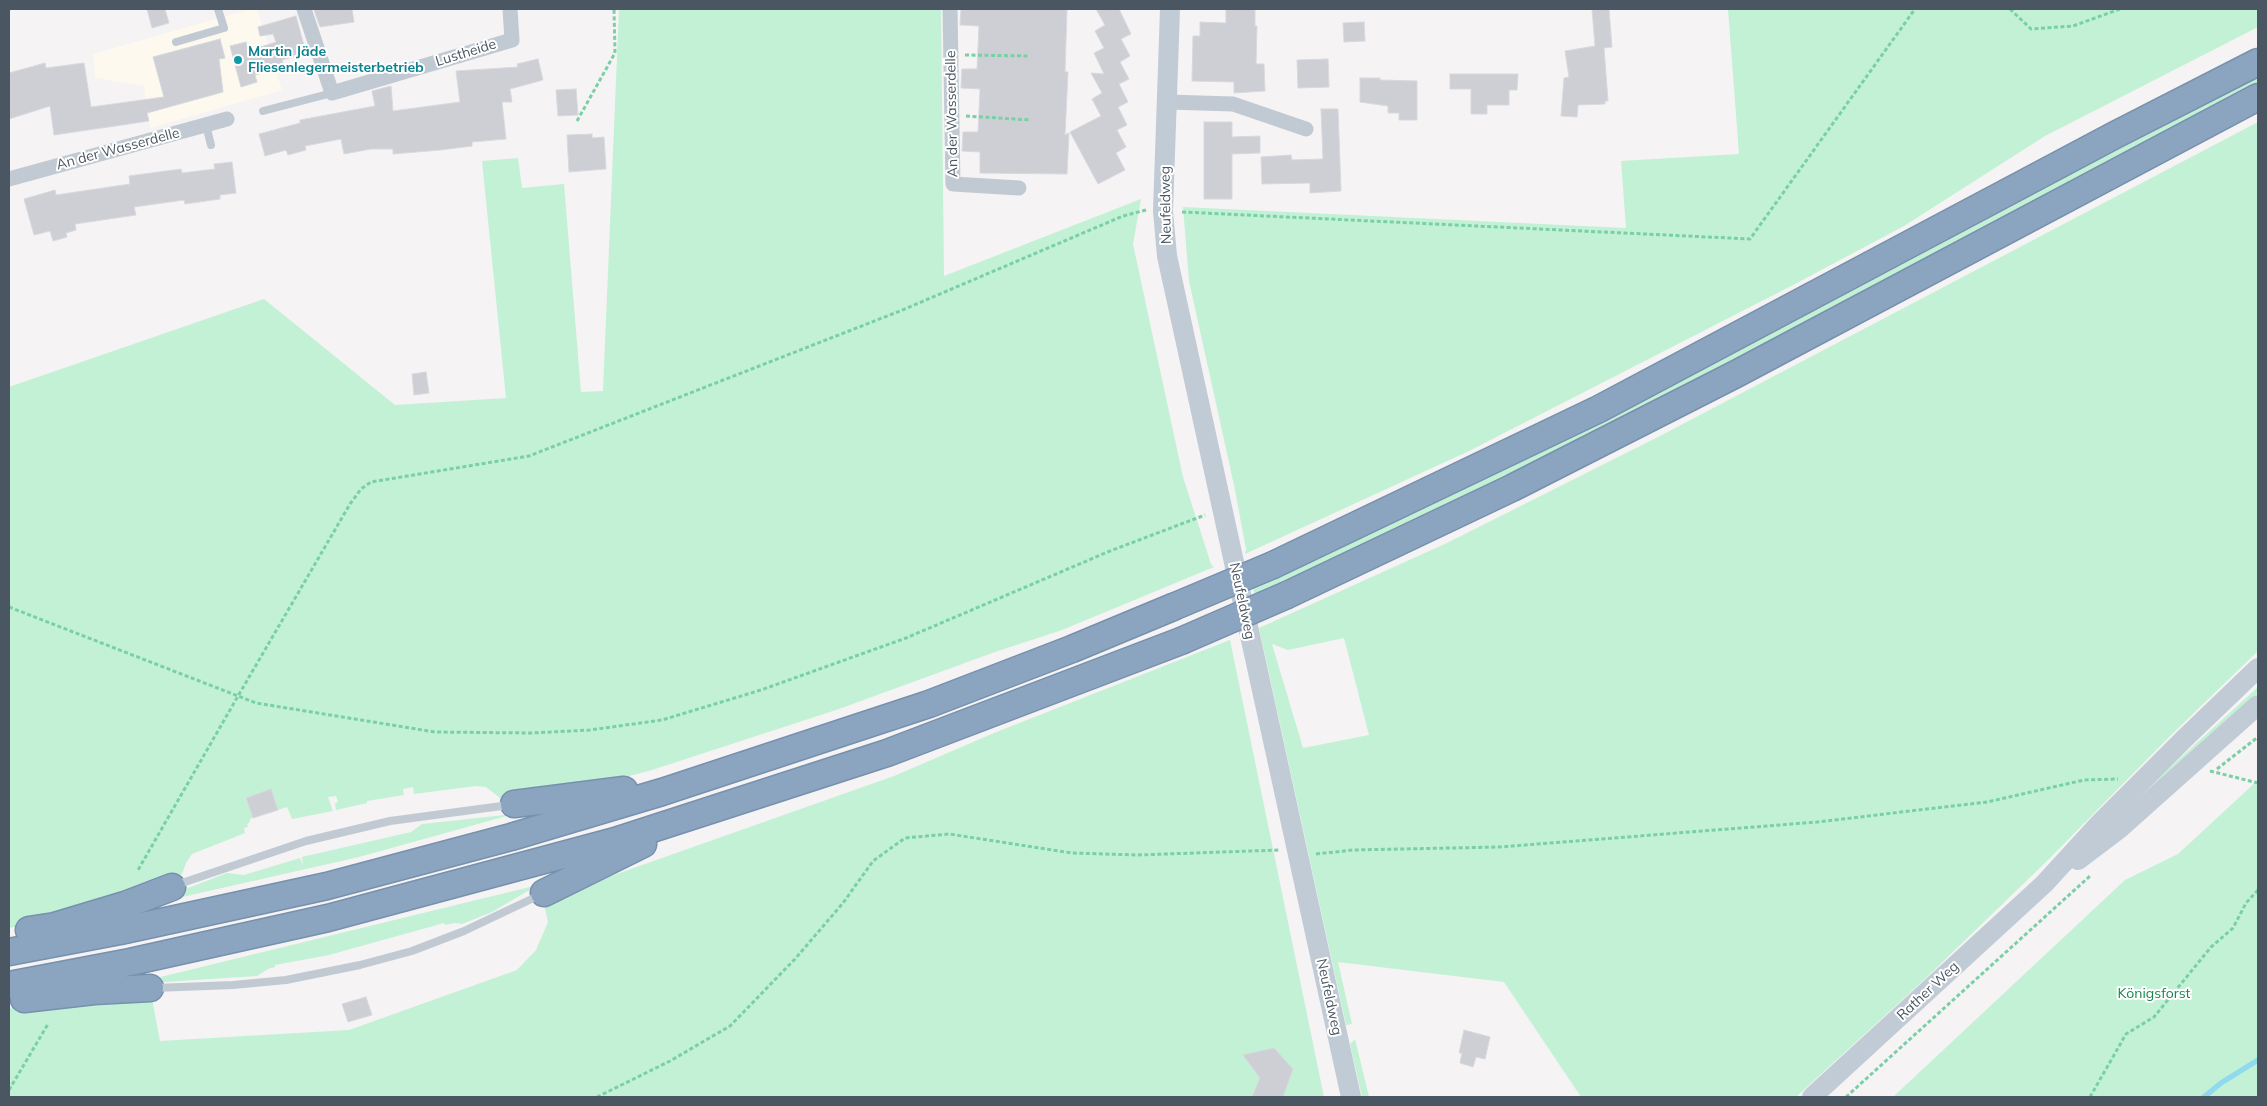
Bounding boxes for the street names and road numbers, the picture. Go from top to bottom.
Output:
street label: Lustheide [434,36,498,70]
street label: An der Wasserdelle [942,50,962,178]
street label: An der Wasserdelle [55,124,181,174]
street label: Neufeldweg [1157,166,1175,244]
street label: Neufeldweg [1226,561,1258,641]
street label: Neufeldweg [1313,957,1345,1037]
street label: Rather Weg [1894,958,1962,1024]

